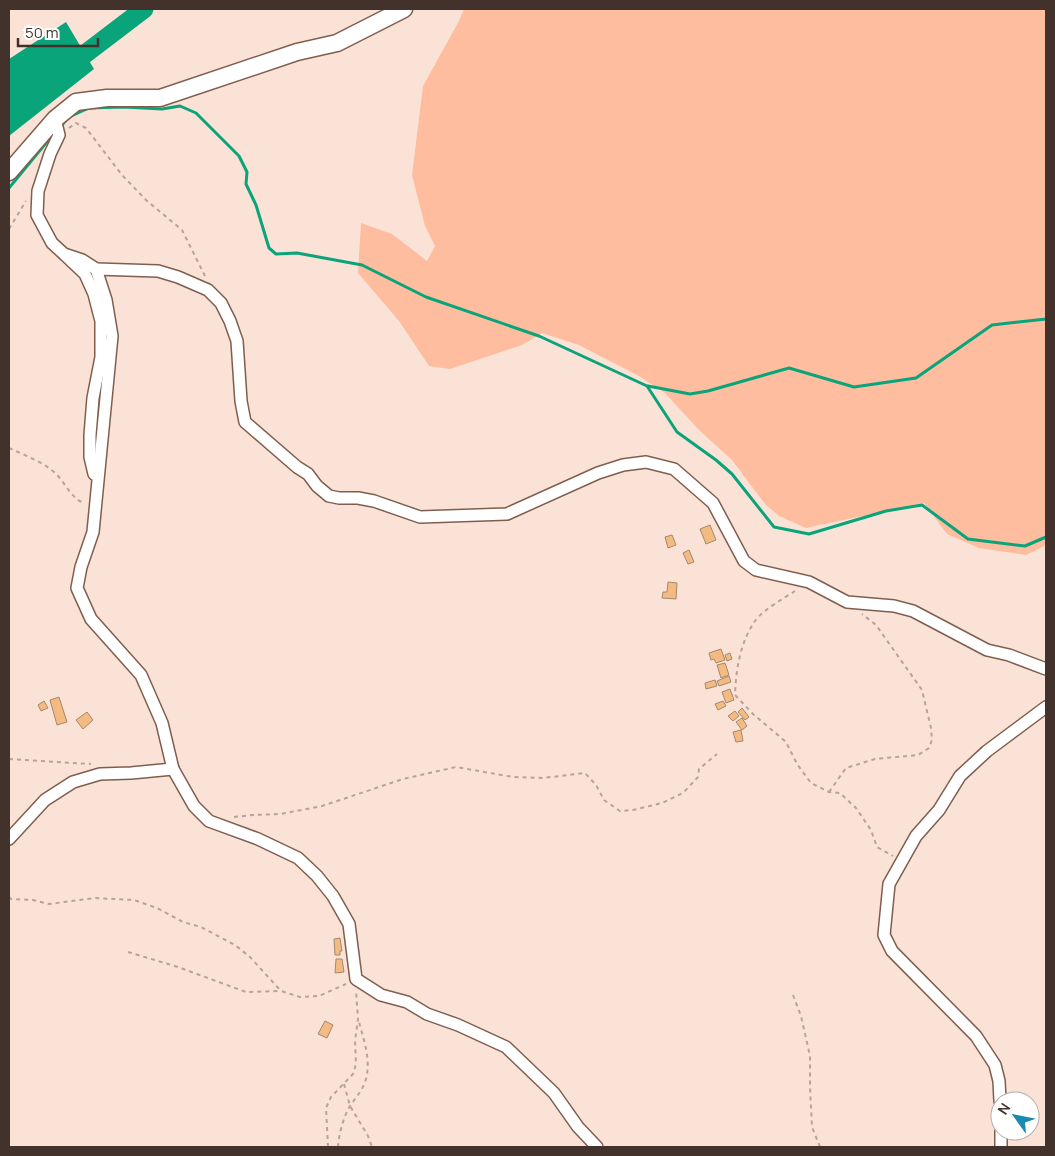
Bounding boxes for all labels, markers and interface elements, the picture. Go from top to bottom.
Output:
scale bar [18,15,98,47]
text: 50 m [25,22,59,43]
north arrow [990,1091,1040,1141]
text: N [993,1099,1014,1118]

